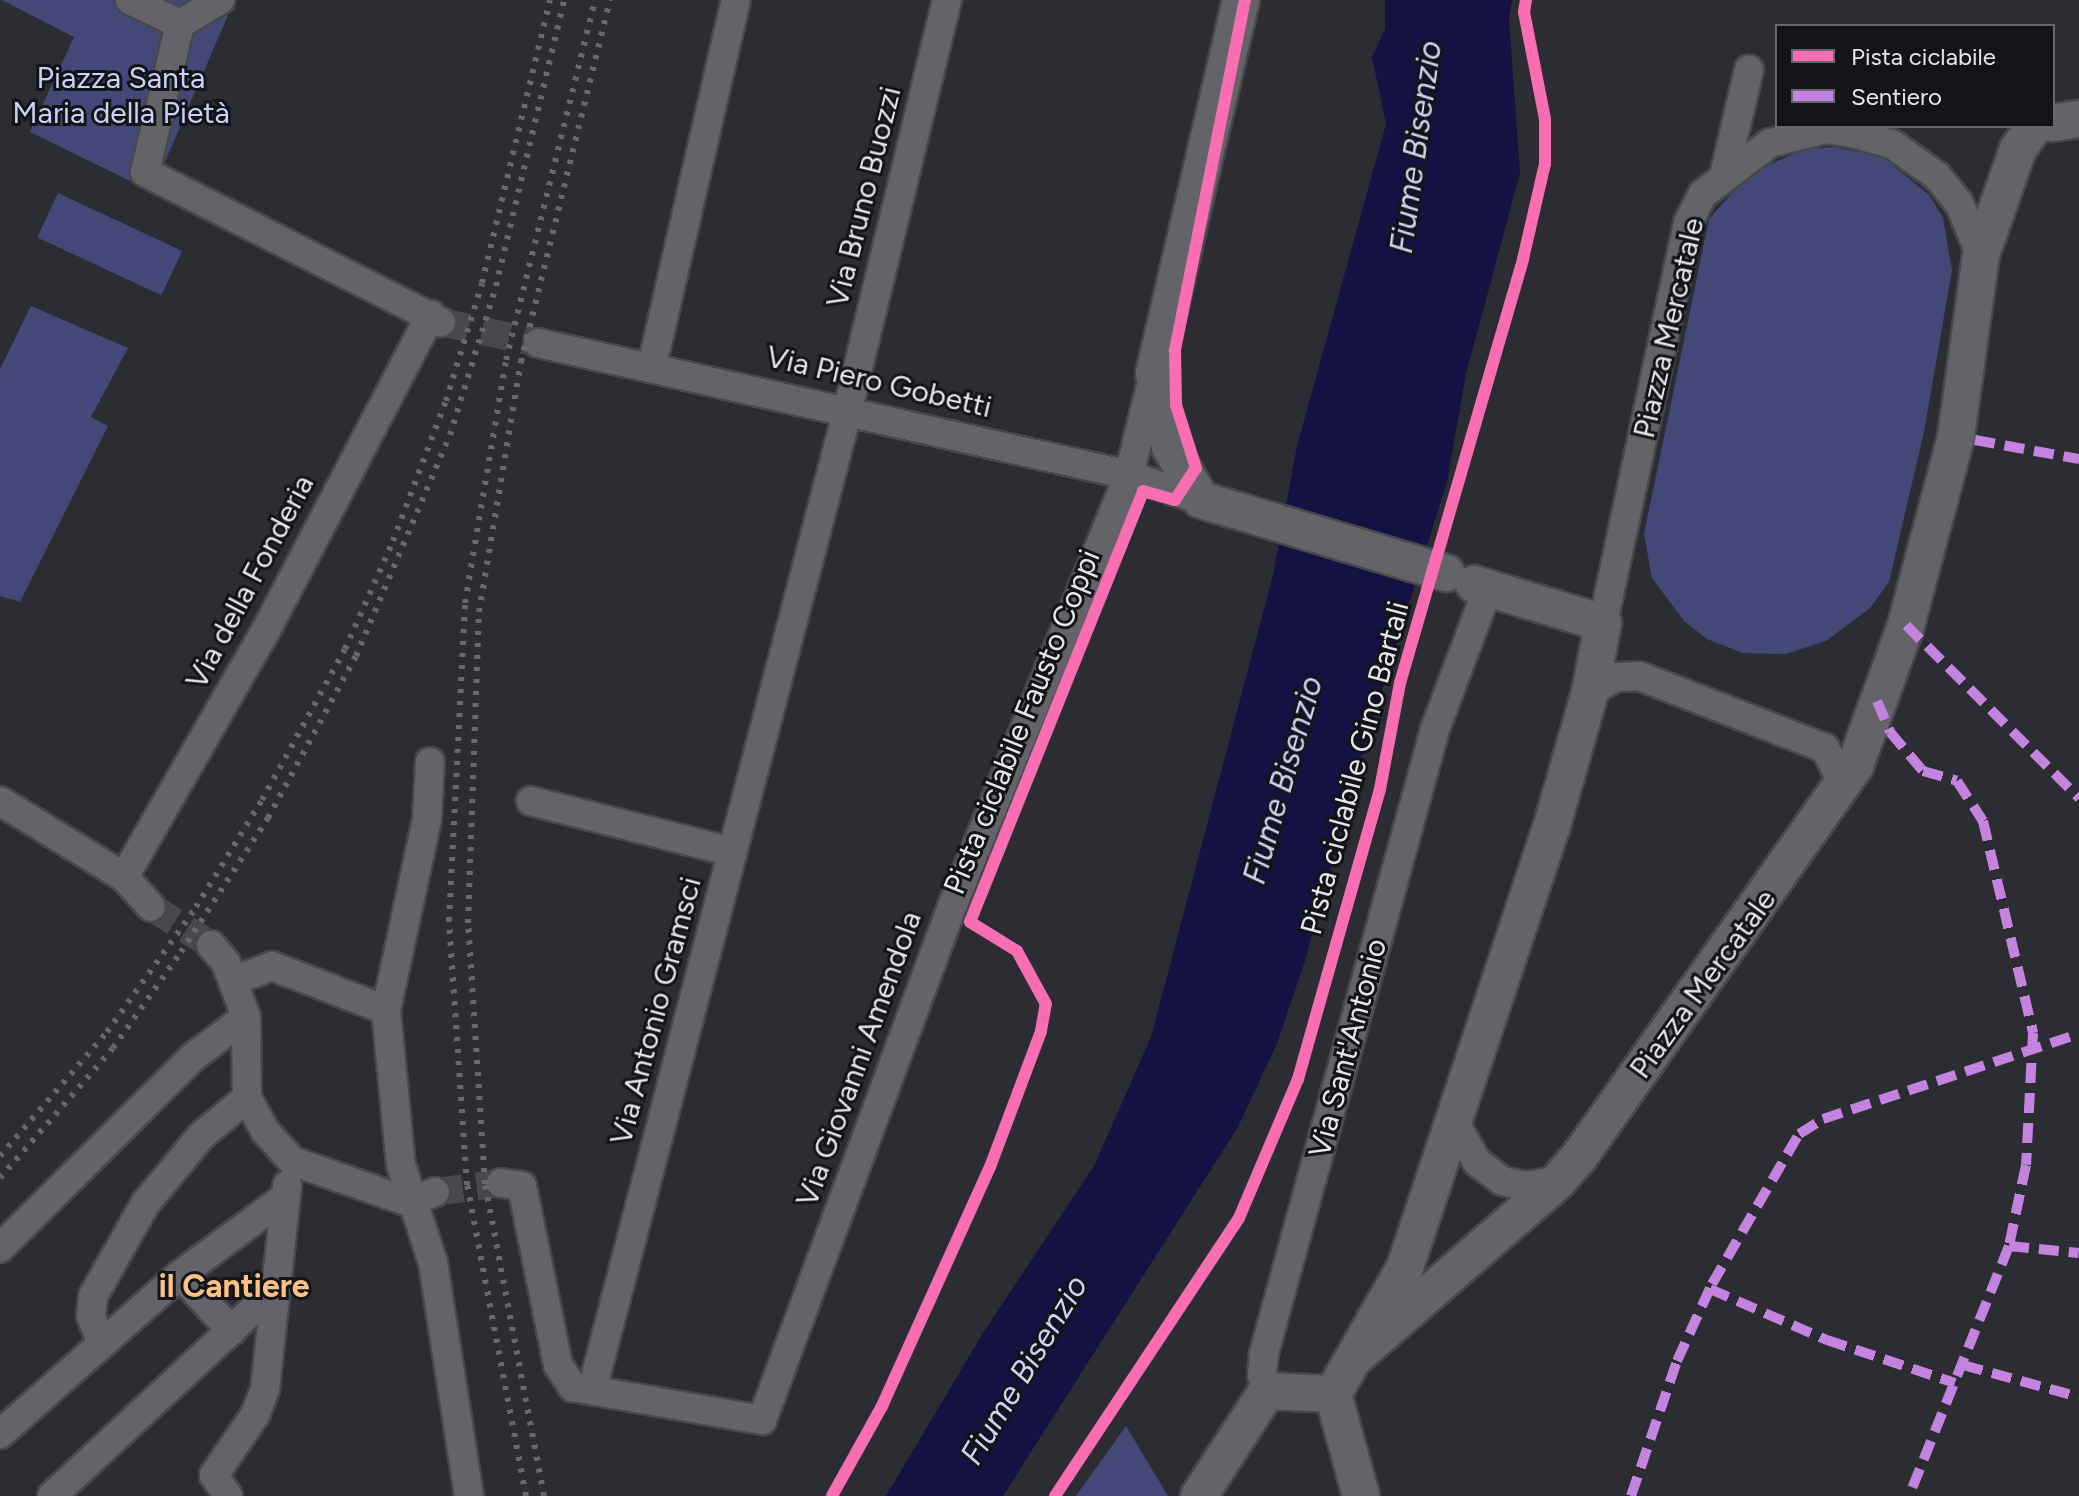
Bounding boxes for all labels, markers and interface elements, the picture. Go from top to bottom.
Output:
legend [1775,24,2055,128]
water label: Fiume Bisenzio [1382,38,1450,256]
text: Pista ciclabile [1851,42,1996,71]
park label: Piazza Santa Maria della Pietà [12,60,230,130]
text: Sentiero [1851,82,1942,111]
street label: Via Bruno Buozzi [819,83,909,311]
street label: Piazza Mercatale [1626,214,1712,442]
street label: Via Piero Gobetti [763,339,995,425]
street label: Via della Fonderia [178,469,322,695]
street label: Pista ciclabile Fausto Coppi [936,545,1108,899]
street label: Pista ciclabile Gino Bartali [1293,597,1417,939]
water label: Fiume Bisenzio [1235,672,1331,888]
street label: Via Antonio Gramsci [603,873,709,1149]
street label: Piazza Mercatale [1622,882,1784,1086]
street label: Via Giovanni Amendola [789,907,929,1211]
street label: Via Sant'Antonio [1301,935,1395,1161]
district label: il Cantiere [158,1267,310,1305]
water label: Fiume Bisenzio [952,1268,1096,1472]

